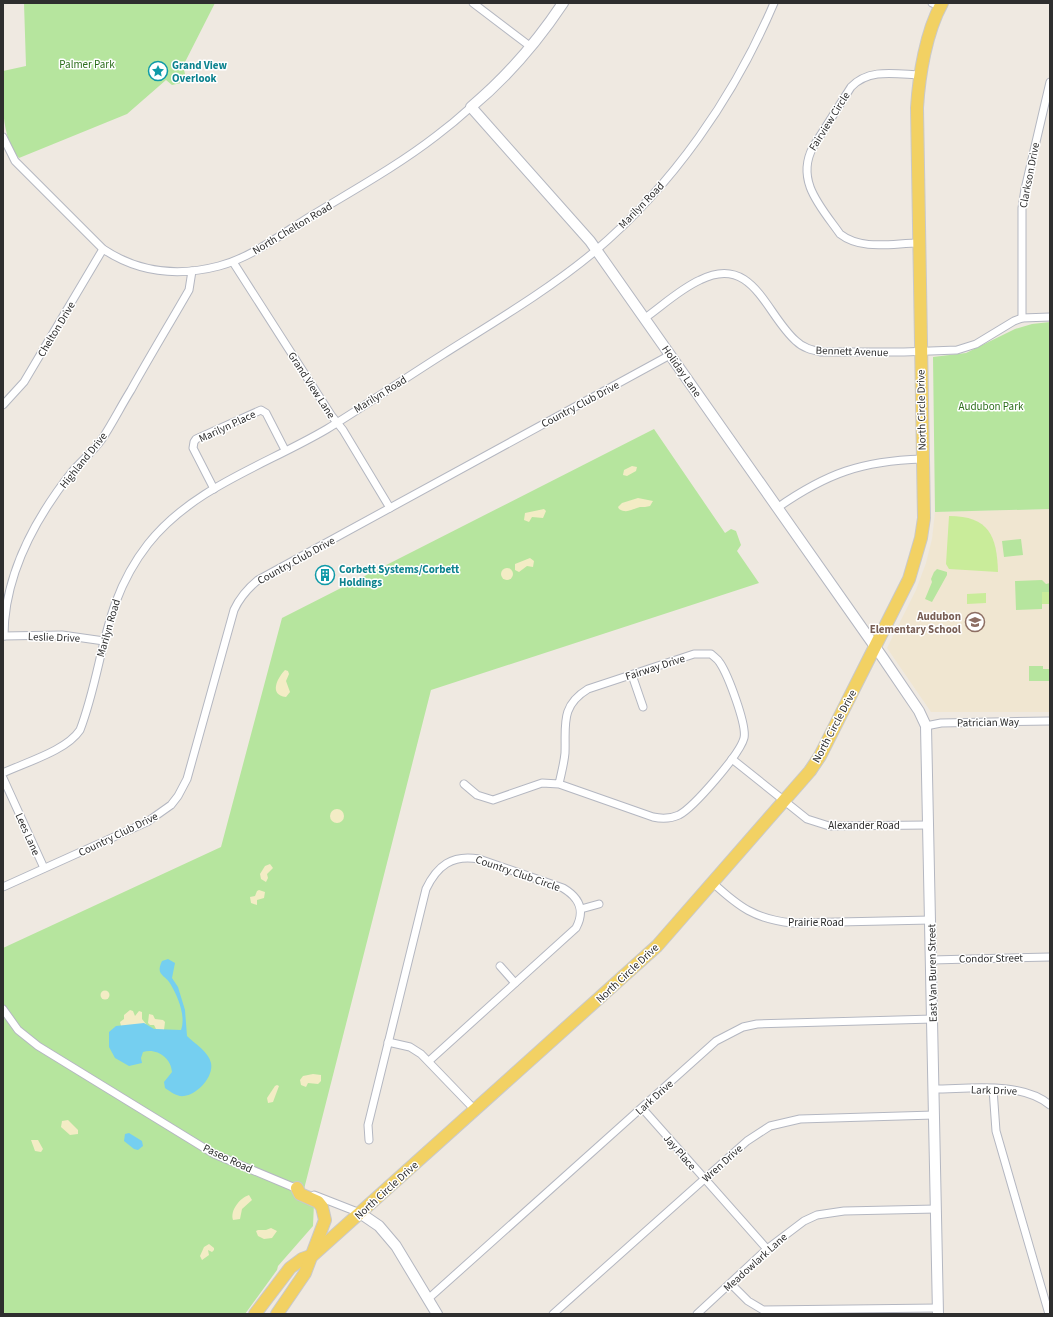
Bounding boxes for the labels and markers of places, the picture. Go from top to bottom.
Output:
place label: Grand View Overlook [172,58,227,86]
place icon: Grand View Overlook [147,60,169,82]
place label: Corbett Systems/Corbett Holdings [339,562,460,590]
building icon: Corbett Systems/Corbett Holdings [314,564,336,586]
place label: Audubon Elementary School [870,609,962,637]
school or university icon: Audubon Elementary School [964,611,986,633]

